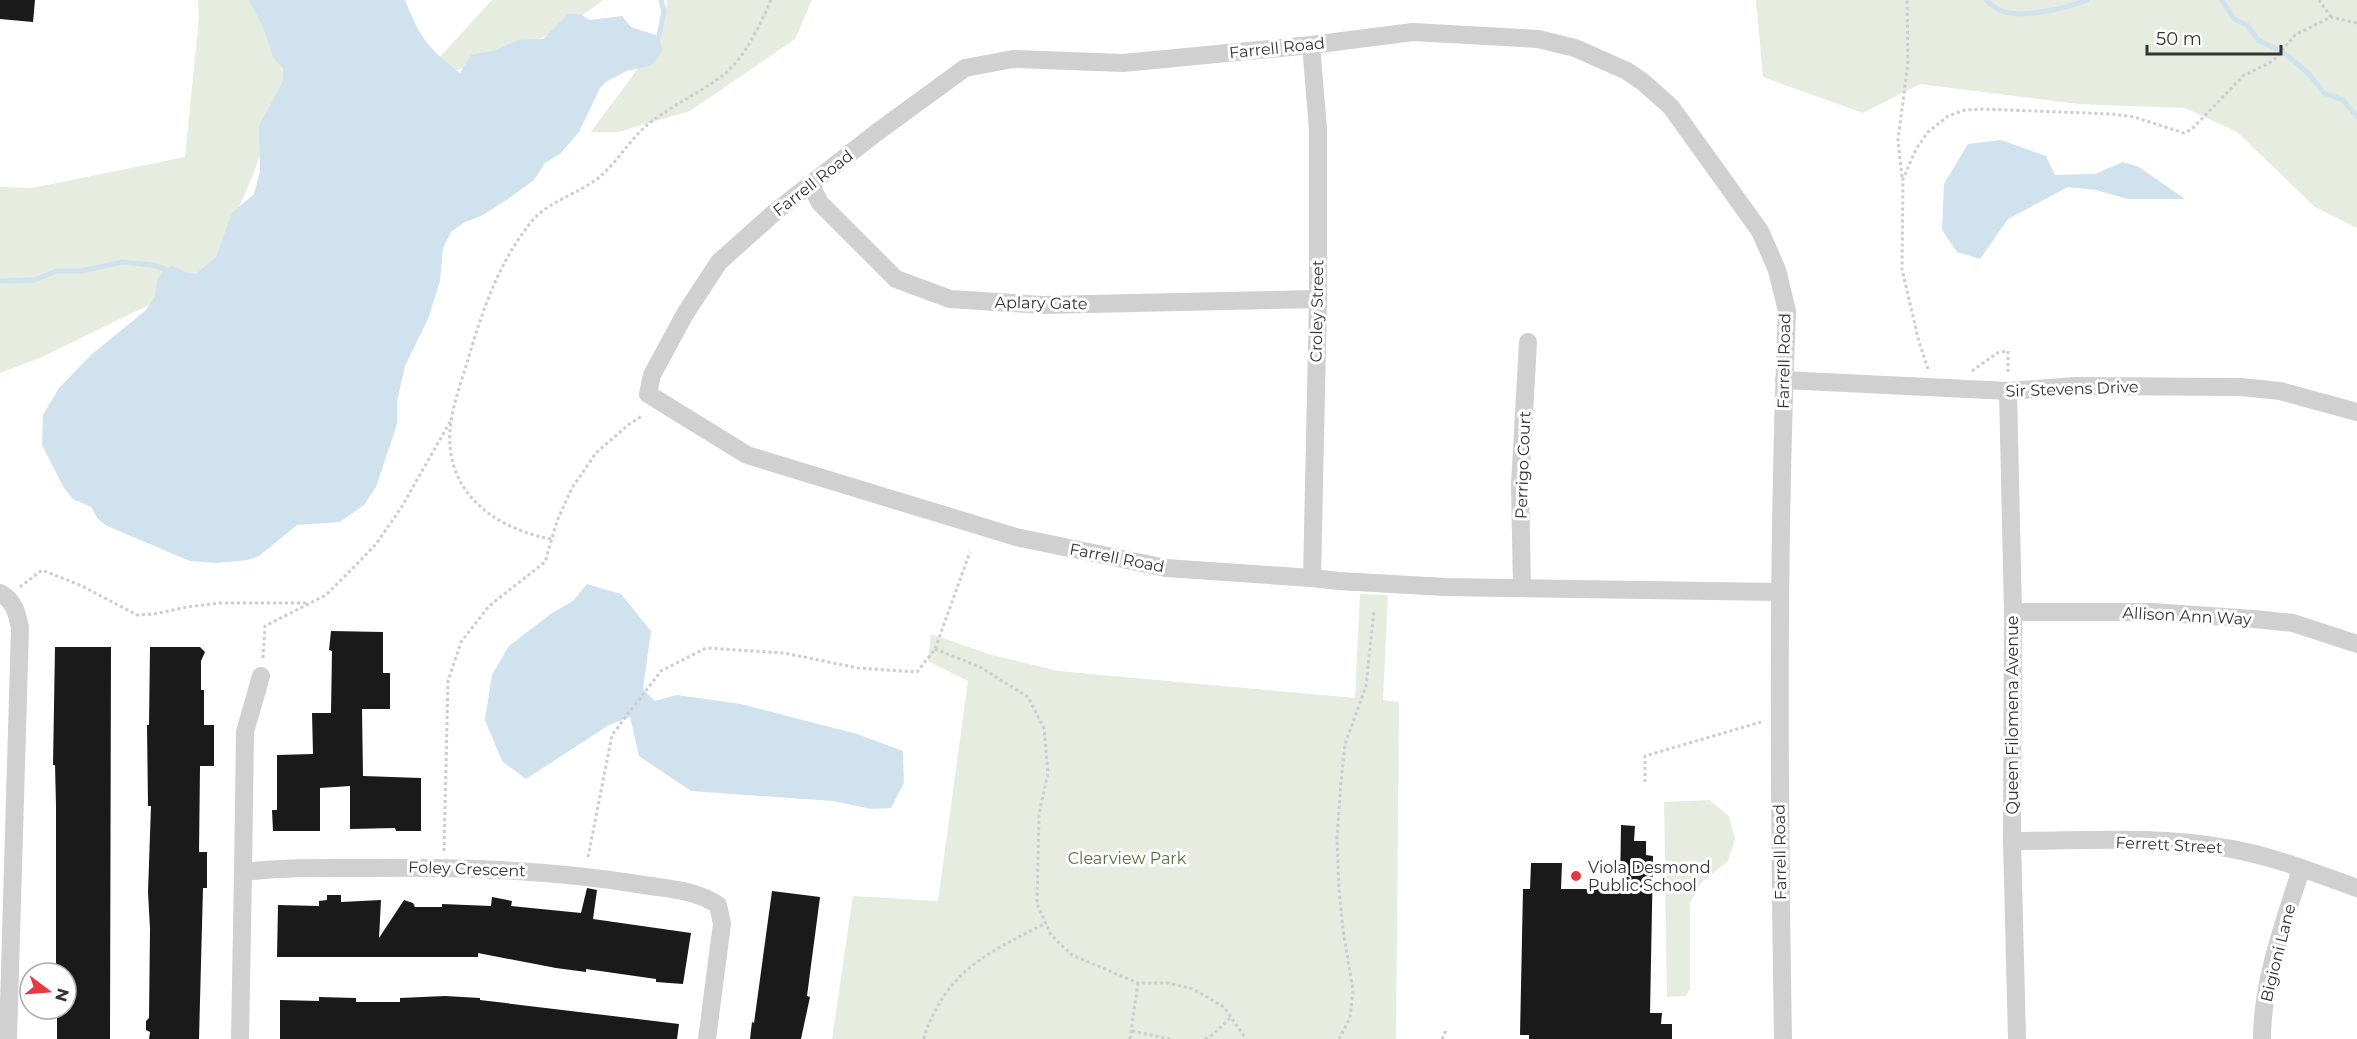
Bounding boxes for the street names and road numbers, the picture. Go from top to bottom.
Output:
street label: Farrell Road [1228,34,1326,62]
street label: Farrell Road [769,146,857,220]
street label: Croley Street [1307,259,1327,363]
street label: Aplary Gate [994,293,1088,313]
street label: Farrell Road [1774,313,1794,409]
street label: Sir Stevens Drive [2005,377,2139,401]
street label: Perrigo Court [1512,410,1534,519]
street label: Farrell Road [1068,540,1166,576]
street label: Allison Ann Way [2122,603,2252,629]
street label: Queen Filomena Avenue [2003,616,2022,814]
street label: Farrell Road [1770,804,1790,900]
street label: Ferrett Street [2115,833,2223,857]
street label: Foley Crescent [408,857,527,881]
street label: Bigioni Lane [2257,902,2299,1004]

